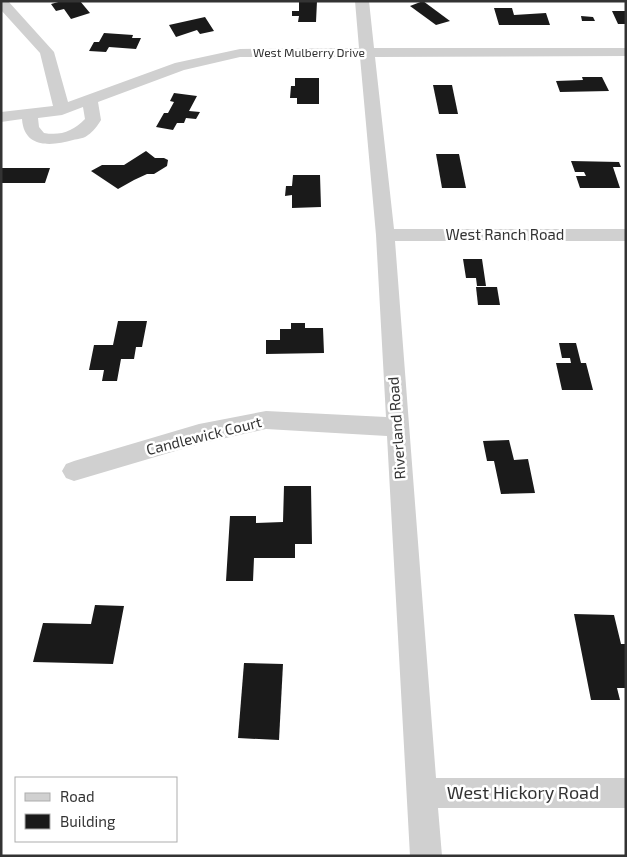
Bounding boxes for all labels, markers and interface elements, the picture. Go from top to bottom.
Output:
street label: West Mulberry Drive [253,45,365,59]
street label: West Ranch Road [446,225,564,243]
street label: Riverland Road [383,376,409,480]
street label: Candlewick Court [144,412,264,458]
legend [15,777,178,842]
street label: West Hickory Road [447,781,599,803]
text: Road [60,787,95,805]
text: Building [60,812,116,830]

